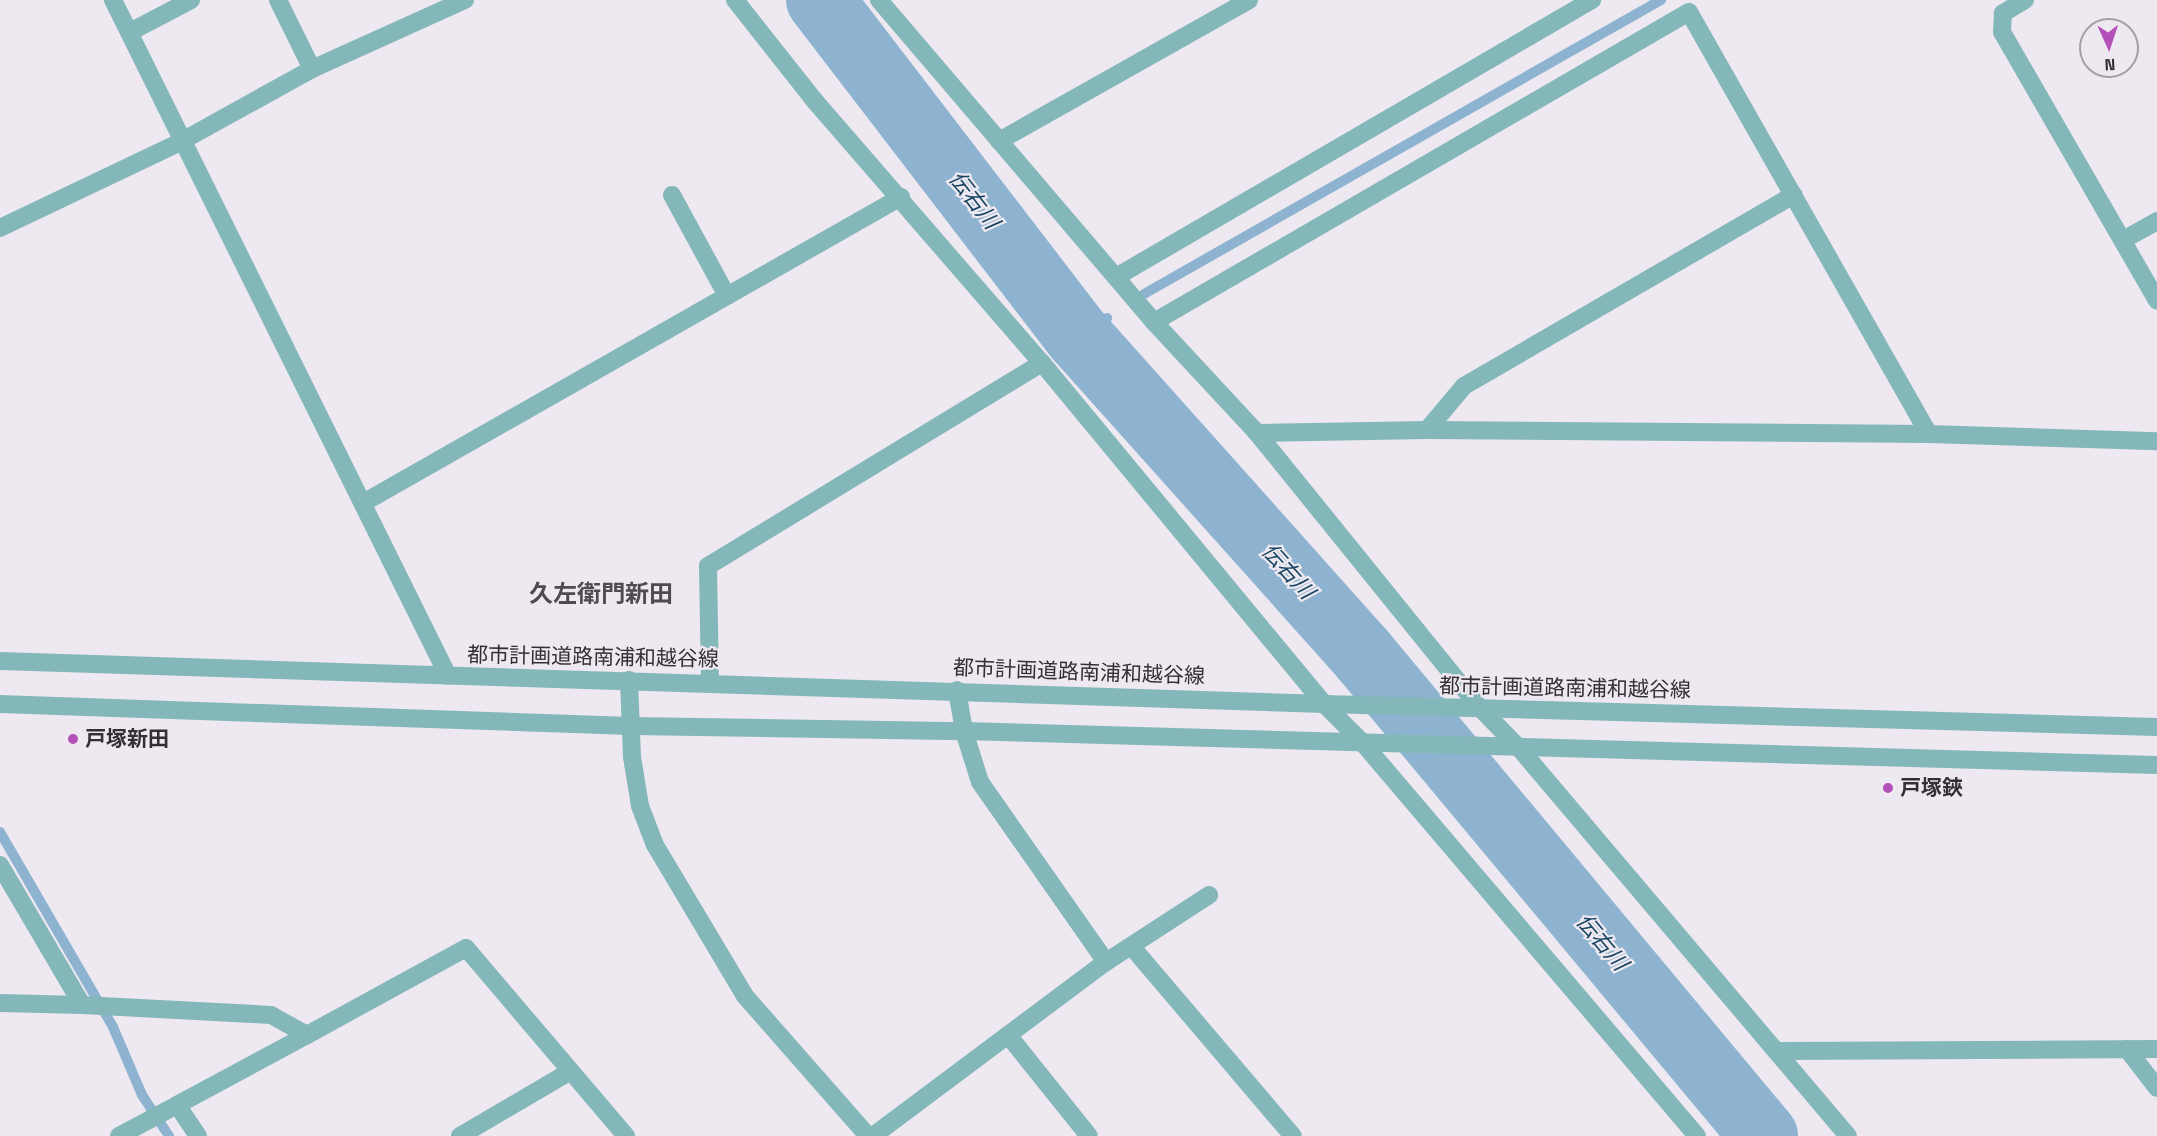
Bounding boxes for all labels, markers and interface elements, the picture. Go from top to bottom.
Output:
north arrow [2079,18,2139,78]
text: N [2104,54,2116,75]
water label: 伝右川 [943,166,1005,234]
water label: 伝右川 [1256,538,1320,604]
district label: 久左衛門新田 [529,580,673,608]
street label: 都市計画道路南浦和越谷線 [467,642,719,672]
street label: 都市計画道路南浦和越谷線 [953,655,1205,689]
street label: 都市計画道路南浦和越谷線 [1439,673,1691,703]
place label: 戸塚新田 [85,726,169,752]
marker: 戸塚新田 [66,732,80,746]
place label: 戸塚鋏 [1900,775,1963,801]
marker: 戸塚鋏 [1881,781,1895,795]
water label: 伝右川 [1571,908,1633,976]

